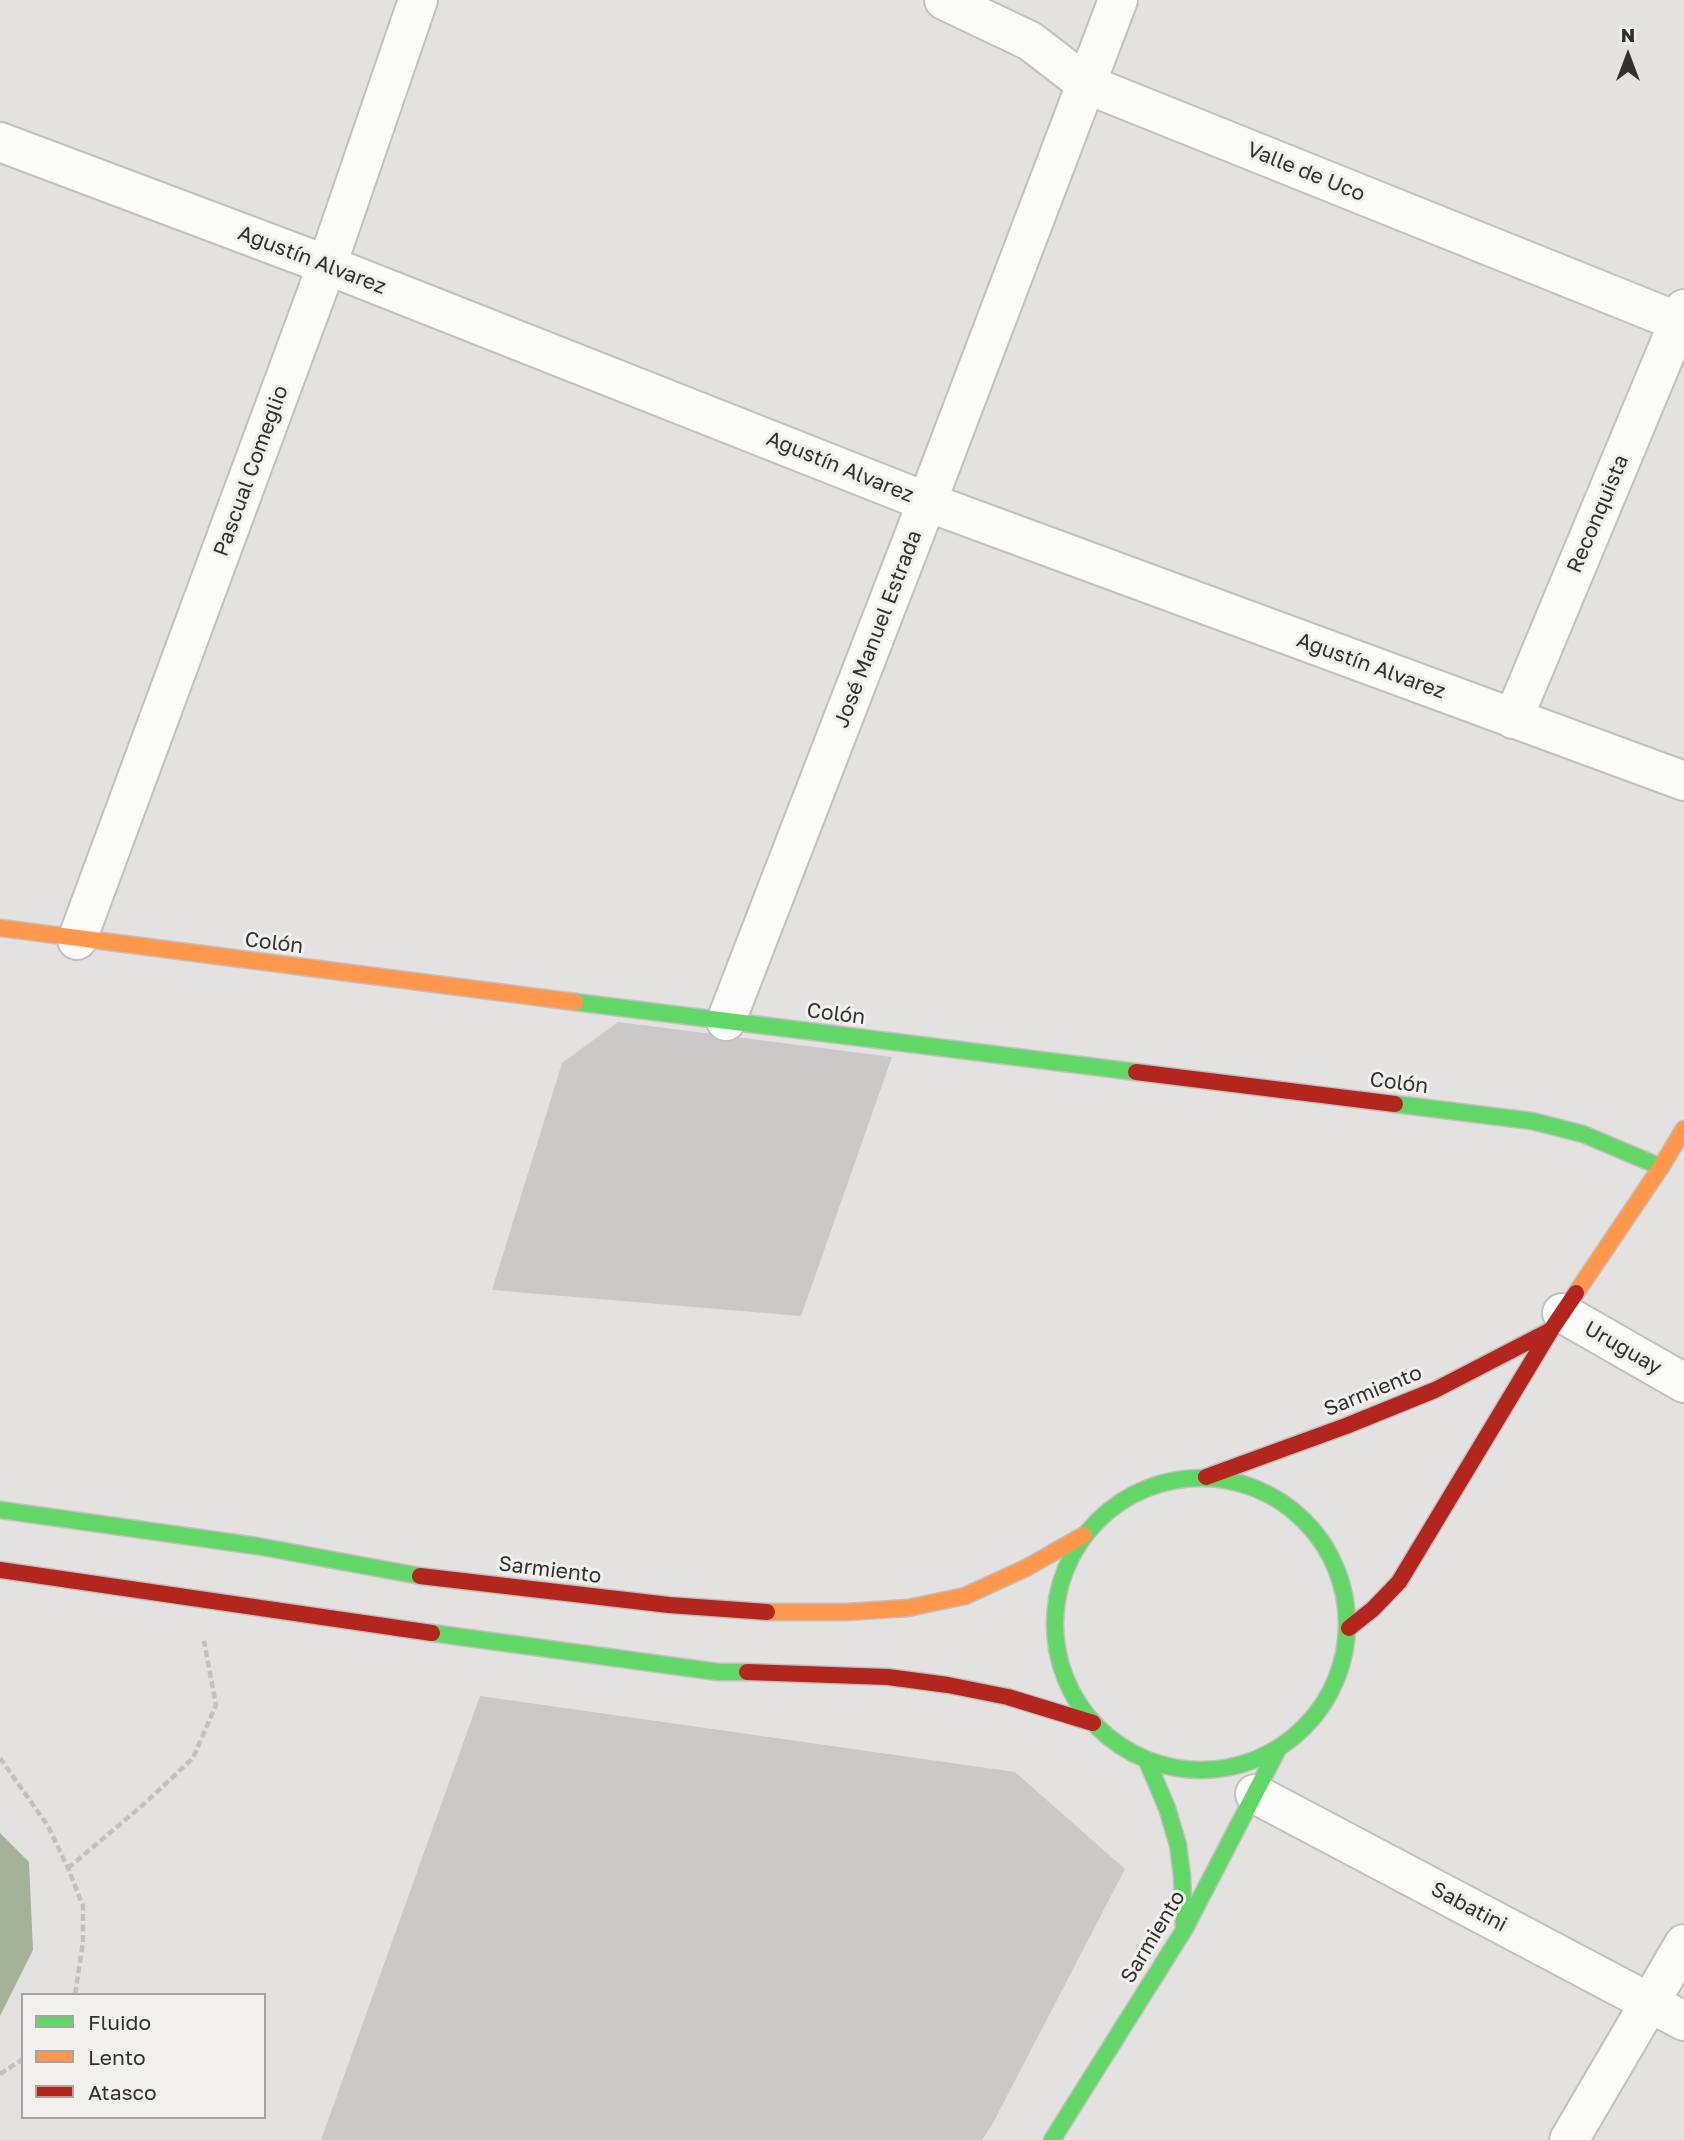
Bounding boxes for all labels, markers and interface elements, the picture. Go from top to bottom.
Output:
north arrow [1593,21,1663,91]
text: N [1621,23,1635,46]
street label: Valle de Uco [1243,137,1369,207]
street label: Agustín Alvarez [234,220,390,300]
street label: Pascual Comeglio [208,382,294,560]
street label: Agustín Alvarez [763,426,917,508]
street label: Reconquista [1562,451,1634,577]
street label: José Manuel Estrada [829,527,927,731]
street label: Agustín Alvarez [1293,627,1449,705]
street label: Colón [243,927,305,959]
street label: Colón [805,998,867,1030]
street label: Colón [1368,1067,1430,1099]
street label: Uruguay [1580,1316,1666,1380]
street label: Sarmiento [1320,1360,1426,1422]
street label: Sarmiento [497,1551,603,1589]
street label: Sabatini [1427,1877,1511,1937]
street label: Sarmiento [1116,1886,1190,1988]
legend [21,1993,266,2119]
text: Fluido [88,2009,151,2035]
text: Lento [88,2044,146,2070]
text: Atasco [88,2079,157,2105]

